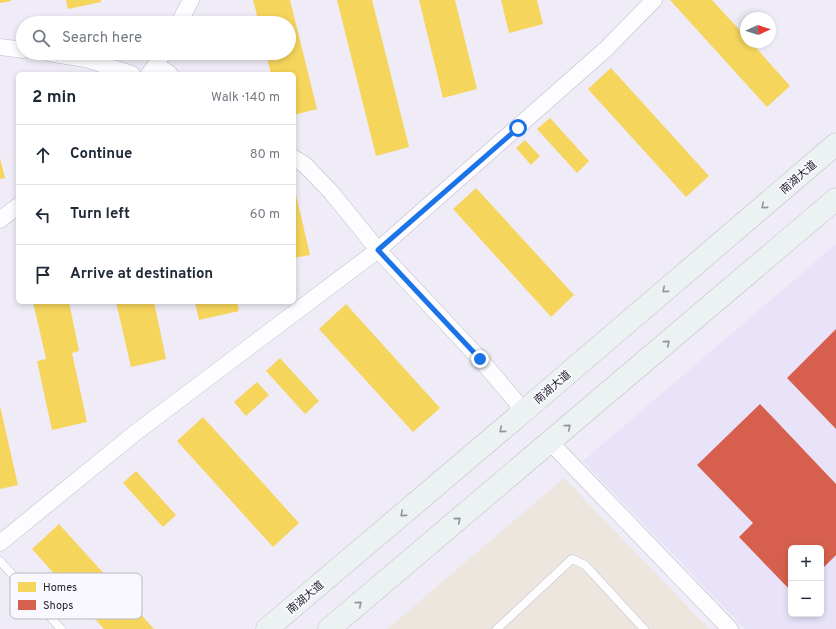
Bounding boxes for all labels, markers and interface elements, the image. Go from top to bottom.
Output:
north arrow [740,12,776,48]
search box [16,16,296,60]
icon: search [30,27,52,49]
text: Search here [62,29,142,48]
text: 2 min [32,87,76,109]
text: Walk · 140 m [211,90,280,106]
route start [509,119,527,137]
icon: ahead [32,144,54,166]
text: Continue [70,145,132,164]
text: 80 m [250,147,280,163]
street label: 南湖大道 [777,158,820,197]
one-way arrow [761,201,769,209]
icon: left [32,204,54,226]
text: Turn left [70,205,130,224]
text: 60 m [250,207,280,223]
icon: arrive [32,264,54,286]
text: Arrive at destination [70,265,213,284]
one-way arrow [662,286,670,293]
one-way arrow [663,340,670,347]
route end [471,350,489,368]
street label: 南湖大道 [531,368,574,407]
one-way arrow [564,424,571,431]
one-way arrow [500,425,507,432]
one-way arrow [401,509,408,516]
one-way arrow [454,517,461,524]
map controls [788,545,824,617]
button: + [788,545,824,581]
legend [10,573,142,619]
street label: 南湖大道 [284,578,327,617]
text: Homes [43,581,77,595]
button: − [788,581,824,617]
text: Shops [43,599,73,613]
one-way arrow [355,601,362,608]

